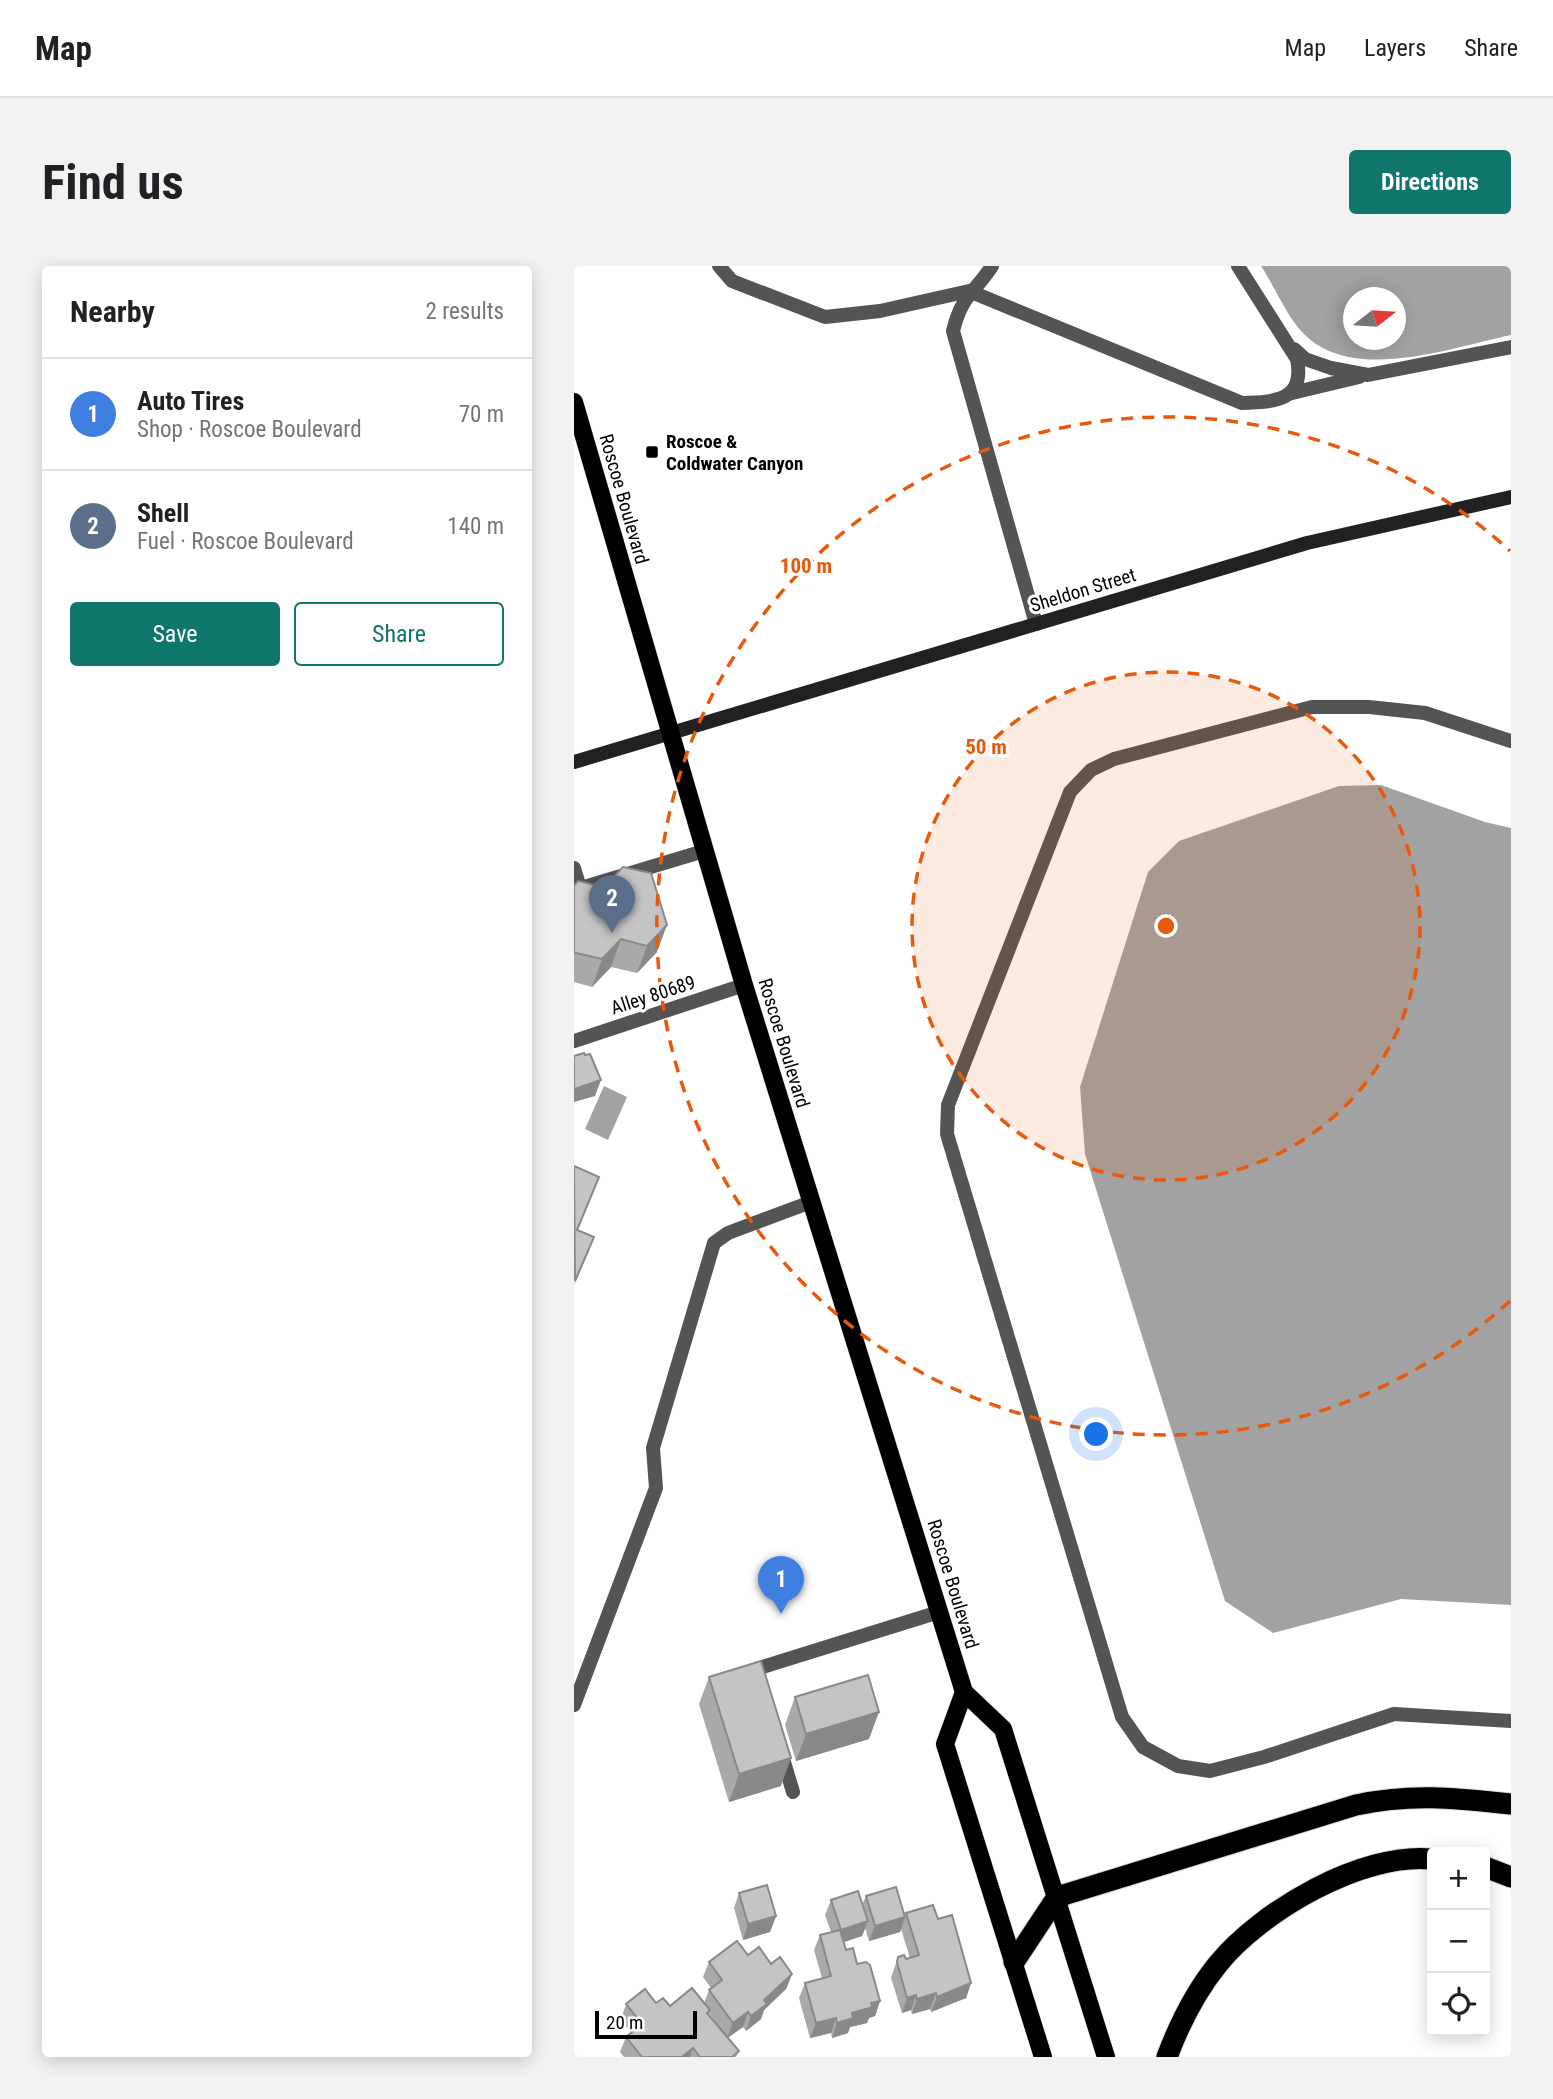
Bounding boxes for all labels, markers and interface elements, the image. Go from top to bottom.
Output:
text: Map [35,29,92,68]
text: Map [1285,34,1326,62]
text: Layers [1364,34,1426,62]
text: Share [1464,34,1518,62]
button: Directions [1349,150,1511,214]
text: Find us [42,154,184,211]
north arrow [1343,287,1406,350]
text: Nearby [70,294,155,329]
text: 2 results [426,298,504,325]
text: Auto Tires [137,386,244,416]
text: 1 [87,401,99,428]
text: 70 m [459,401,504,428]
text: Shop · Roscoe Boulevard [137,416,362,443]
place label: Roscoe & Coldwater Canyon [666,430,803,475]
street label: Roscoe Boulevard [594,431,654,567]
marker: Roscoe & Coldwater Canyon [644,444,660,460]
text: Shell [137,498,189,528]
text: 2 [87,513,99,540]
text: 140 m [447,513,504,540]
text: Fuel · Roscoe Boulevard [137,528,354,555]
text: 100 m [780,554,832,578]
street label: Sheldon Street [1027,563,1139,617]
button: Save [70,602,280,666]
button: Share [294,602,504,666]
text: 50 m [965,735,1007,759]
pin: 2 [589,875,635,933]
centre of rings [1154,914,1178,938]
street label: Alley 80689 [608,971,698,1019]
street label: Roscoe Boulevard [753,975,815,1111]
your location [1079,1417,1113,1451]
street label: Roscoe Boulevard [922,1516,984,1652]
pin: 1 [758,1556,804,1614]
map controls [1427,1847,1490,2036]
button: + [1427,1847,1490,1910]
button: − [1427,1910,1490,1973]
button: locate [1427,1973,1490,2036]
scale bar [595,2008,696,2040]
text: 20 m [606,2011,643,2034]

